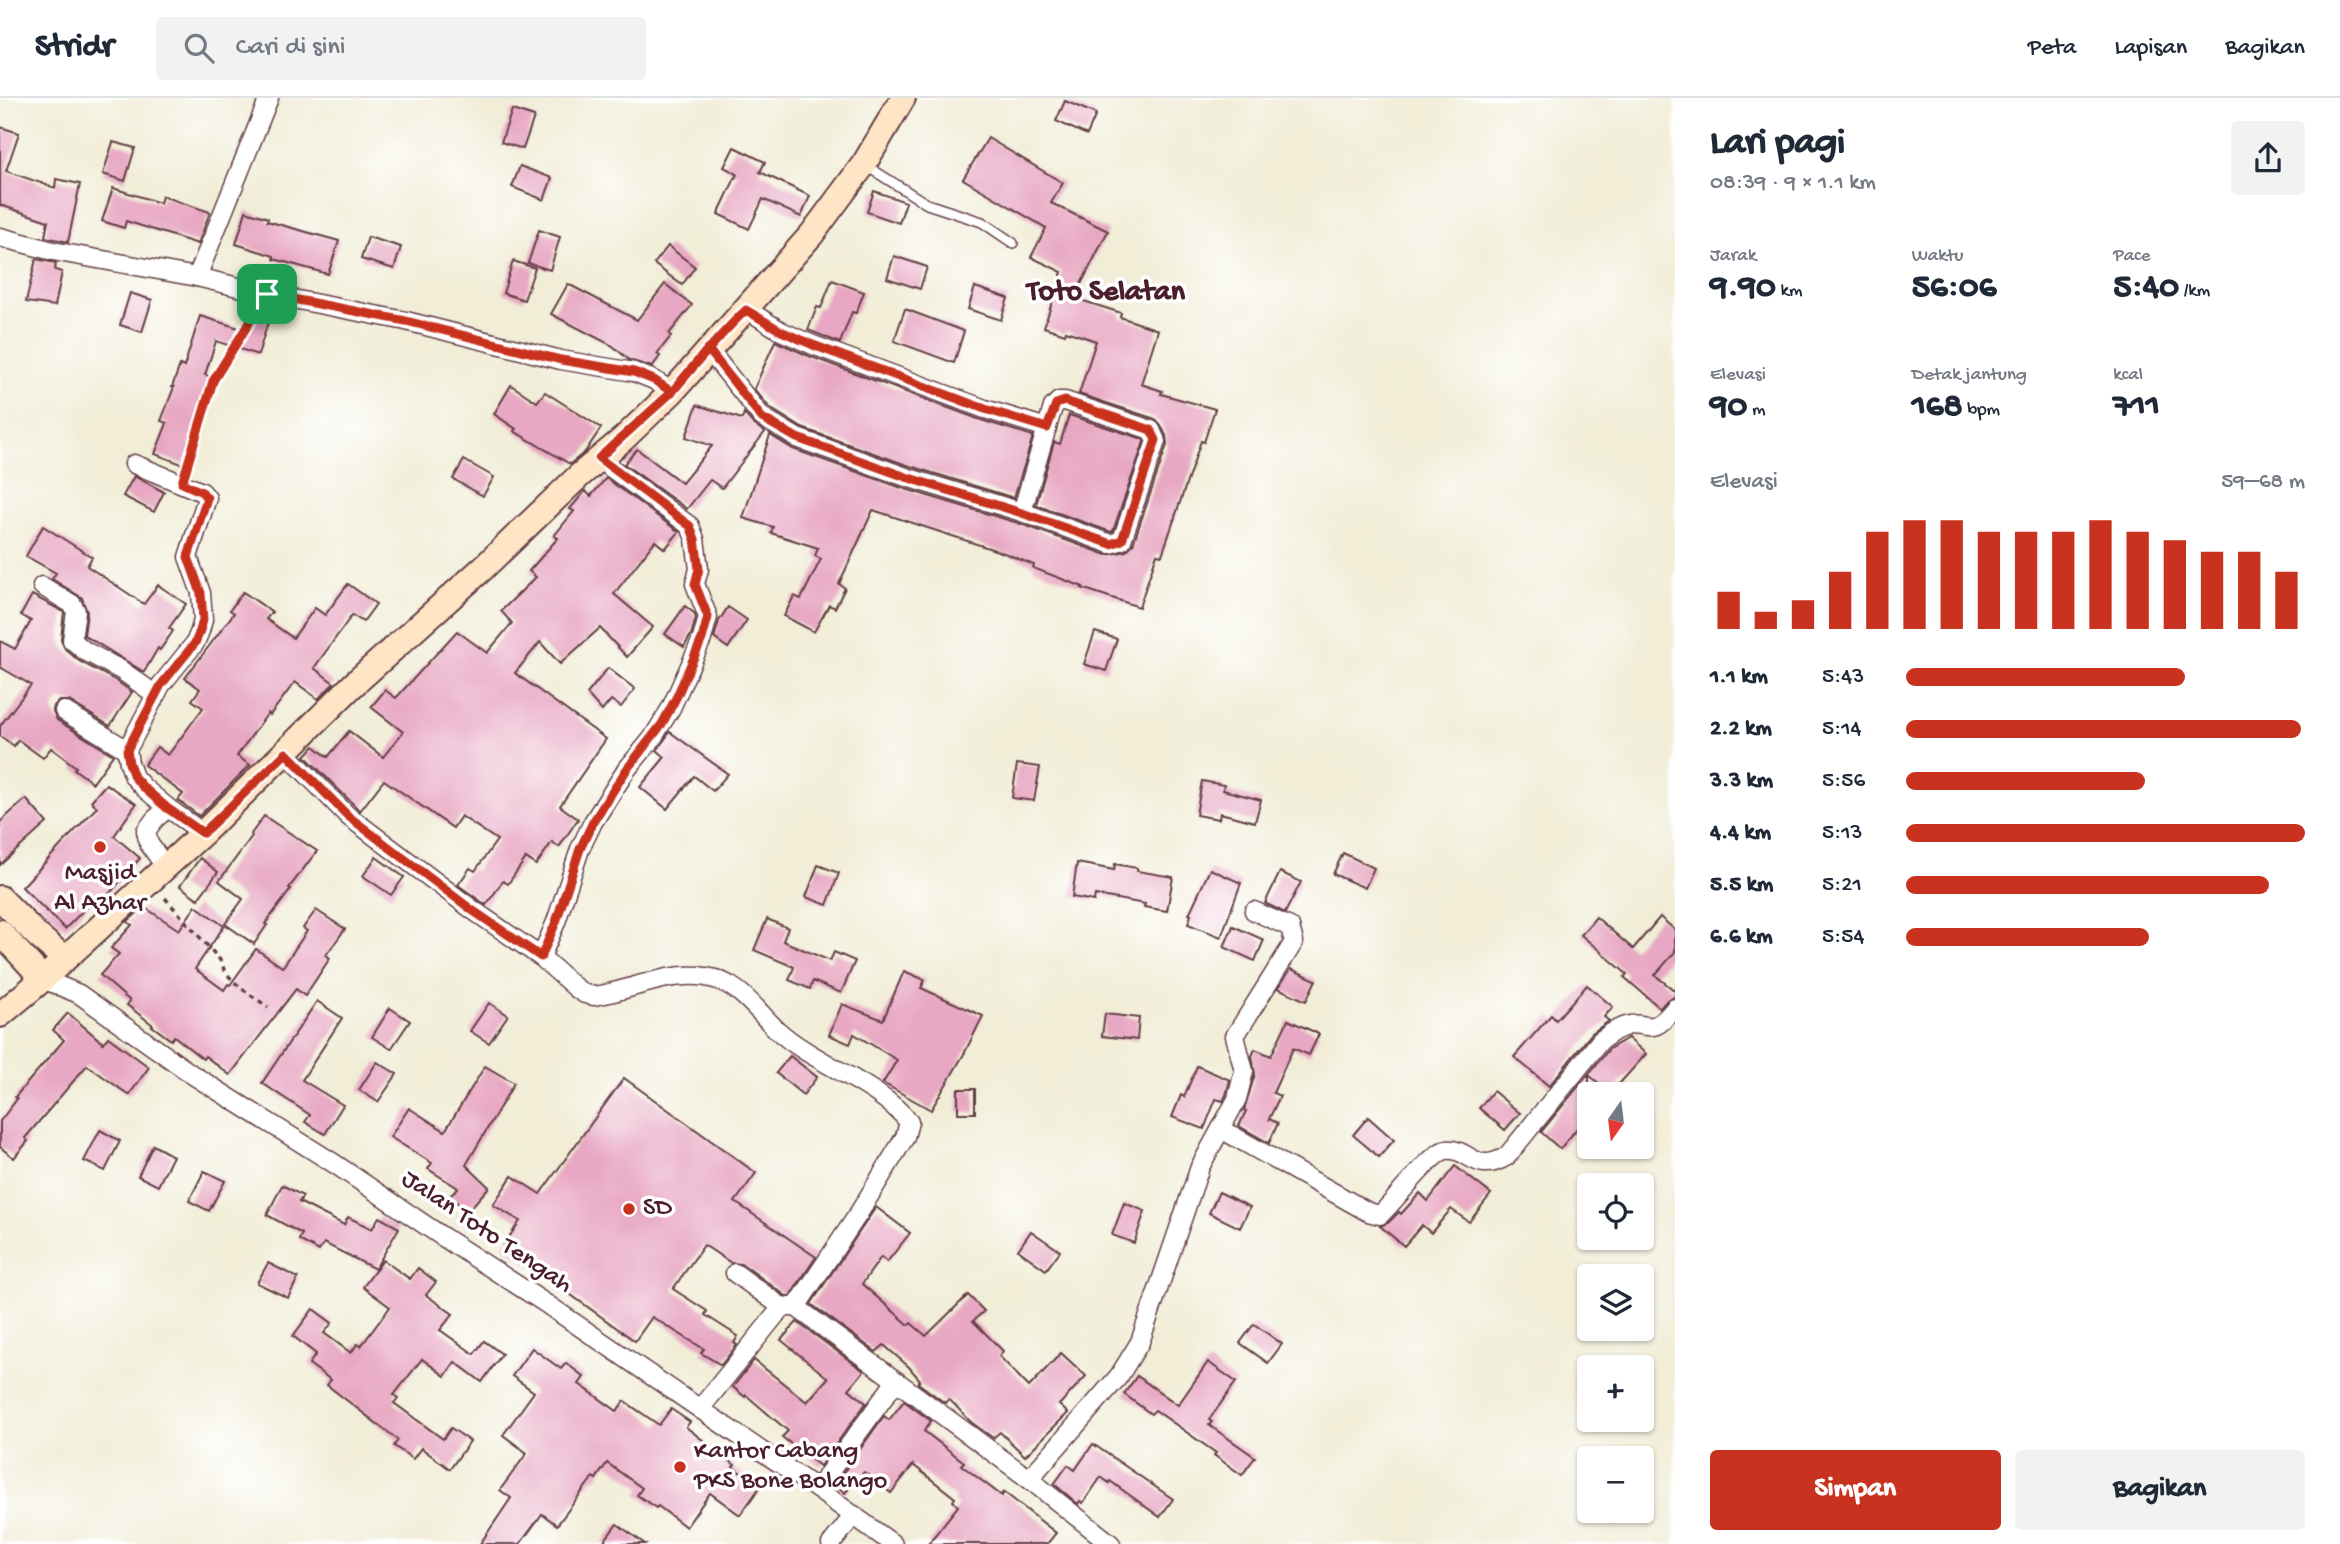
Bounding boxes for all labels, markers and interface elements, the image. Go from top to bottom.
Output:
search box [156,17,646,80]
text: Stridr [35,29,114,67]
icon: search [180,29,218,67]
text: Cari di sini [236,33,345,64]
text: Peta [2028,34,2076,63]
text: Lapisan [2114,34,2187,63]
text: Bagikan [2225,34,2305,63]
button: share [2231,121,2305,195]
text: Lari pagi [1710,122,1845,166]
text: 08:39 · 9 × 1.1 km [1710,170,1876,197]
text: Jarak [1710,245,1756,268]
text: Waktu [1912,245,1964,268]
text: Pace [2113,245,2151,268]
pin [237,264,297,324]
text: 9.90 [1710,268,1776,309]
text: 56:06 [1912,268,1996,309]
text: 5:40 [2113,268,2179,309]
icon: arrive [248,275,286,313]
district label: Toto Selatan [1025,276,1186,311]
text: km [1776,280,1802,303]
text: /km [2179,280,2210,303]
text: Elevasi [1710,364,1766,387]
text: Detak jantung [1912,364,2027,387]
text: kcal [2113,364,2143,387]
text: 90 [1710,387,1747,428]
text: 168 [1912,387,1963,428]
text: 711 [2113,387,2160,428]
text: m [1747,399,1765,422]
text: bpm [1963,399,2000,422]
text: Elevasi [1710,469,1778,496]
text: 59–68 m [2221,469,2305,496]
text: 1.1 km [1710,664,1768,691]
text: 5:43 [1822,664,1864,691]
text: 2.2 km [1710,716,1772,743]
text: 5:14 [1822,716,1862,743]
text: 3.3 km [1710,768,1773,795]
text: 5:56 [1822,768,1865,795]
text: 4.4 km [1710,820,1771,847]
text: 5:13 [1822,820,1863,847]
marker: Masjid Al Azhar [92,839,108,855]
place label: Masjid Al Azhar [54,859,149,920]
text: 5.5 km [1710,872,1773,899]
text: 5:21 [1822,872,1862,899]
text: 6.6 km [1710,924,1773,951]
text: 5:54 [1822,924,1864,951]
north arrow [1577,1082,1654,1158]
map controls [1577,1082,1654,1523]
street label: Jalan Toto Tengah [395,1164,577,1302]
button: locate [1577,1173,1654,1250]
place label: SD [643,1194,672,1225]
marker: SD [621,1201,637,1217]
button: layers [1577,1264,1654,1341]
button: + [1577,1355,1654,1432]
place label: Kantor Cabang PKS Bone Bolango [693,1437,887,1498]
button: − [1577,1446,1654,1523]
button: Simpan [1710,1450,2001,1530]
button: Bagikan [2015,1450,2305,1530]
marker: Kantor Cabang PKS Bone Bolango [672,1459,688,1475]

